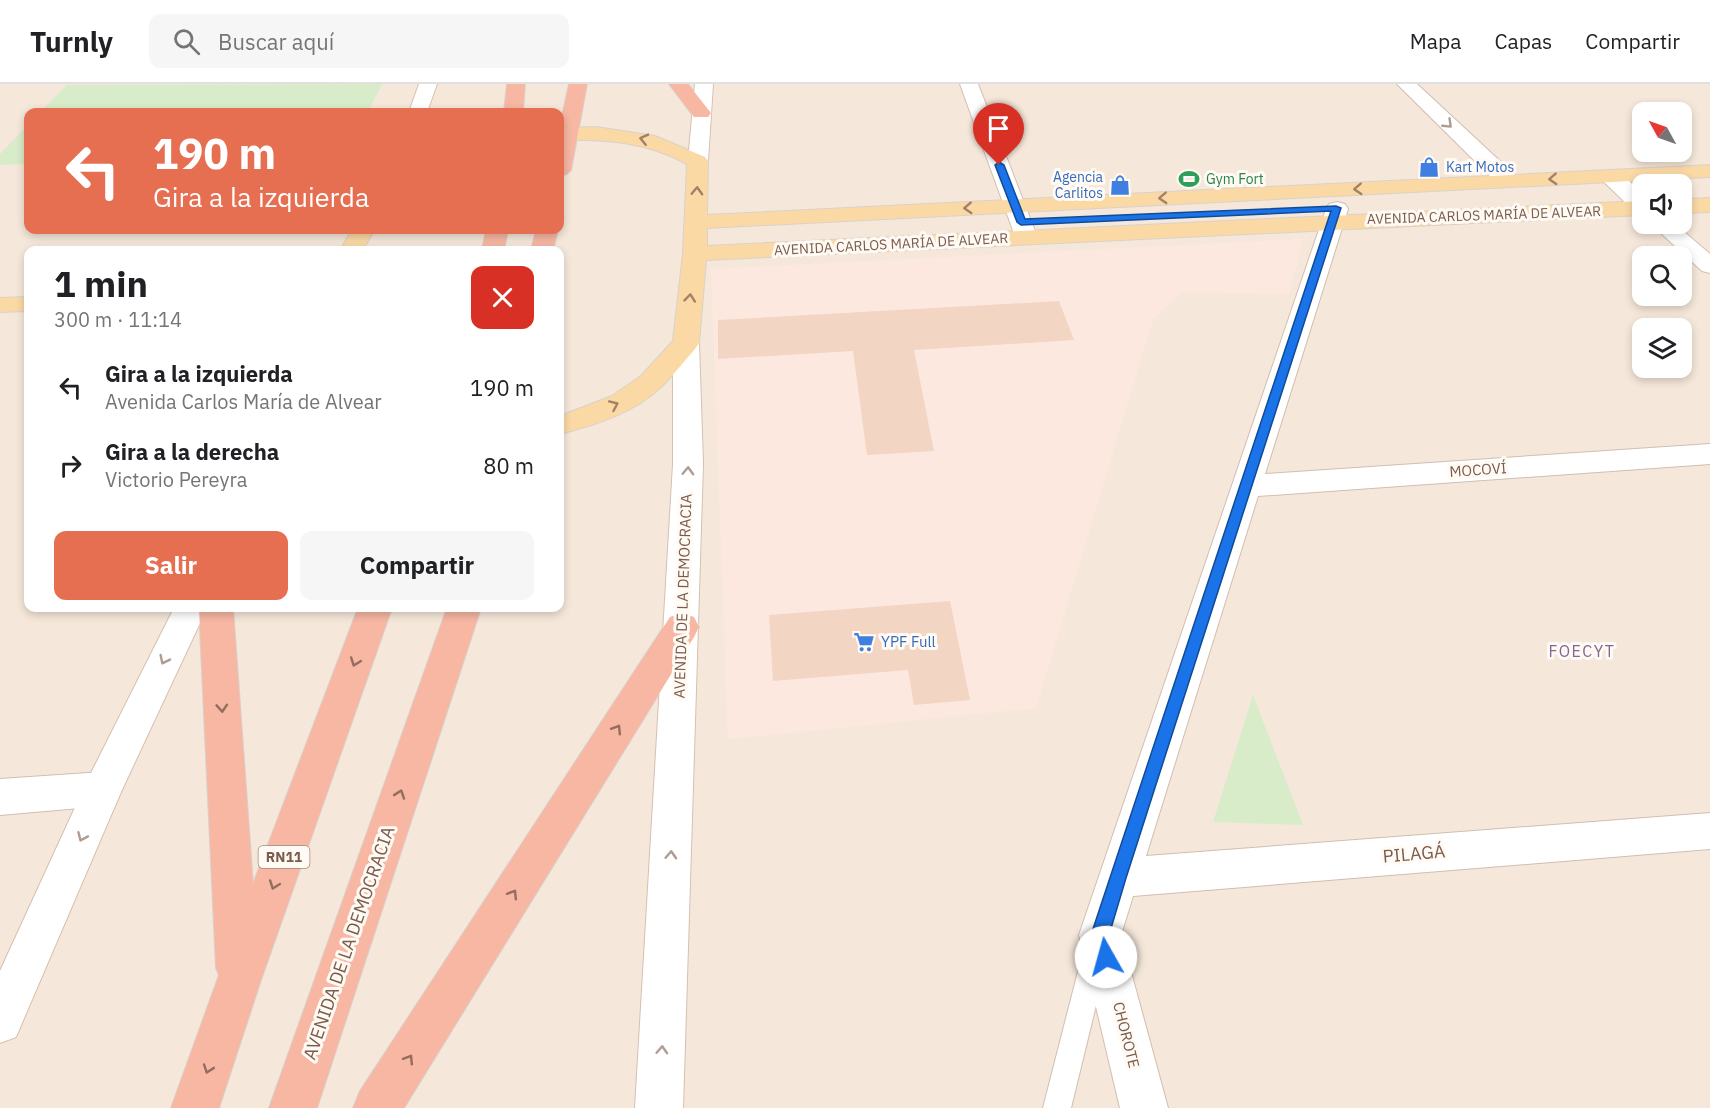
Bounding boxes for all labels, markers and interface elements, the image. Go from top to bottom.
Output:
search box [149,14,569,68]
text: Turnly [30,23,113,60]
icon: search [170,25,203,58]
text: Buscar aquí [218,27,334,56]
text: Mapa [1410,27,1461,55]
text: Capas [1494,27,1552,55]
text: Compartir [1585,27,1680,55]
north arrow [1632,102,1692,162]
map controls [1632,102,1692,378]
pin [973,103,1024,165]
icon: arrive [982,112,1015,145]
one-way arrow [1441,117,1452,128]
text: 190 m [153,126,276,181]
icon: left [54,132,132,210]
one-way arrow [640,134,650,147]
shop icon: Kart Motos [1417,155,1441,179]
place label: Kart Motos [1446,158,1514,176]
sports icon: Gym Fort [1177,167,1201,191]
place label: Agencia Carlitos [1053,168,1104,202]
place label: Gym Fort [1206,170,1264,188]
one-way arrow [1548,172,1557,185]
shop icon: Agencia Carlitos [1108,173,1132,197]
button: sound [1632,174,1692,234]
text: Gira a la izquierda [153,179,369,214]
one-way arrow [1353,182,1362,195]
one-way arrow [691,187,704,196]
one-way arrow [1159,192,1168,205]
one-way arrow [964,201,973,214]
street label: AVENIDA CARLOS MARÍA DE ALVEAR [1366,201,1601,228]
street label: AVENIDA CARLOS MARÍA DE ALVEAR [773,228,1009,259]
button: search [1632,246,1692,306]
text: 1 min [54,260,148,307]
button: close [471,266,534,329]
one-way arrow [683,294,696,303]
text: 300 m · 11:14 [54,306,182,333]
button: layers [1632,318,1692,378]
text: Gira a la izquierda [105,359,293,388]
icon: left [54,371,87,404]
text: 190 m [470,373,534,402]
text: Avenida Carlos María de Alvear [105,388,382,415]
one-way arrow [608,400,619,412]
text: Gira a la derecha [105,437,279,466]
icon: right [54,449,87,482]
text: 80 m [483,451,534,480]
street label: MOCOVÍ [1449,458,1507,481]
text: Victorio Pereyra [105,466,247,493]
one-way arrow [682,467,694,476]
street label: AVENIDA DE LA DEMOCRACIA [669,493,696,699]
button: Salir [54,531,288,600]
button: Compartir [300,531,534,600]
supermarket icon: YPF Full [852,630,876,654]
place label: YPF Full [881,632,936,651]
district label: FOECYT [1549,641,1615,661]
one-way arrow [160,653,172,664]
one-way arrow [350,657,363,667]
one-way arrow [215,703,228,712]
one-way arrow [610,725,621,736]
one-way arrow [392,789,405,800]
street label: AVENIDA DE LA DEMOCRACIA [298,823,400,1063]
one-way arrow [77,830,89,841]
street label: PILAGÁ [1382,839,1447,868]
road number: RN11 [258,846,310,868]
one-way arrow [664,850,677,859]
one-way arrow [268,879,281,890]
one-way arrow [505,890,517,900]
position arrow [1074,925,1138,989]
street label: CHOROTE [1109,1000,1144,1070]
one-way arrow [655,1045,668,1054]
one-way arrow [401,1054,412,1065]
one-way arrow [203,1063,216,1074]

